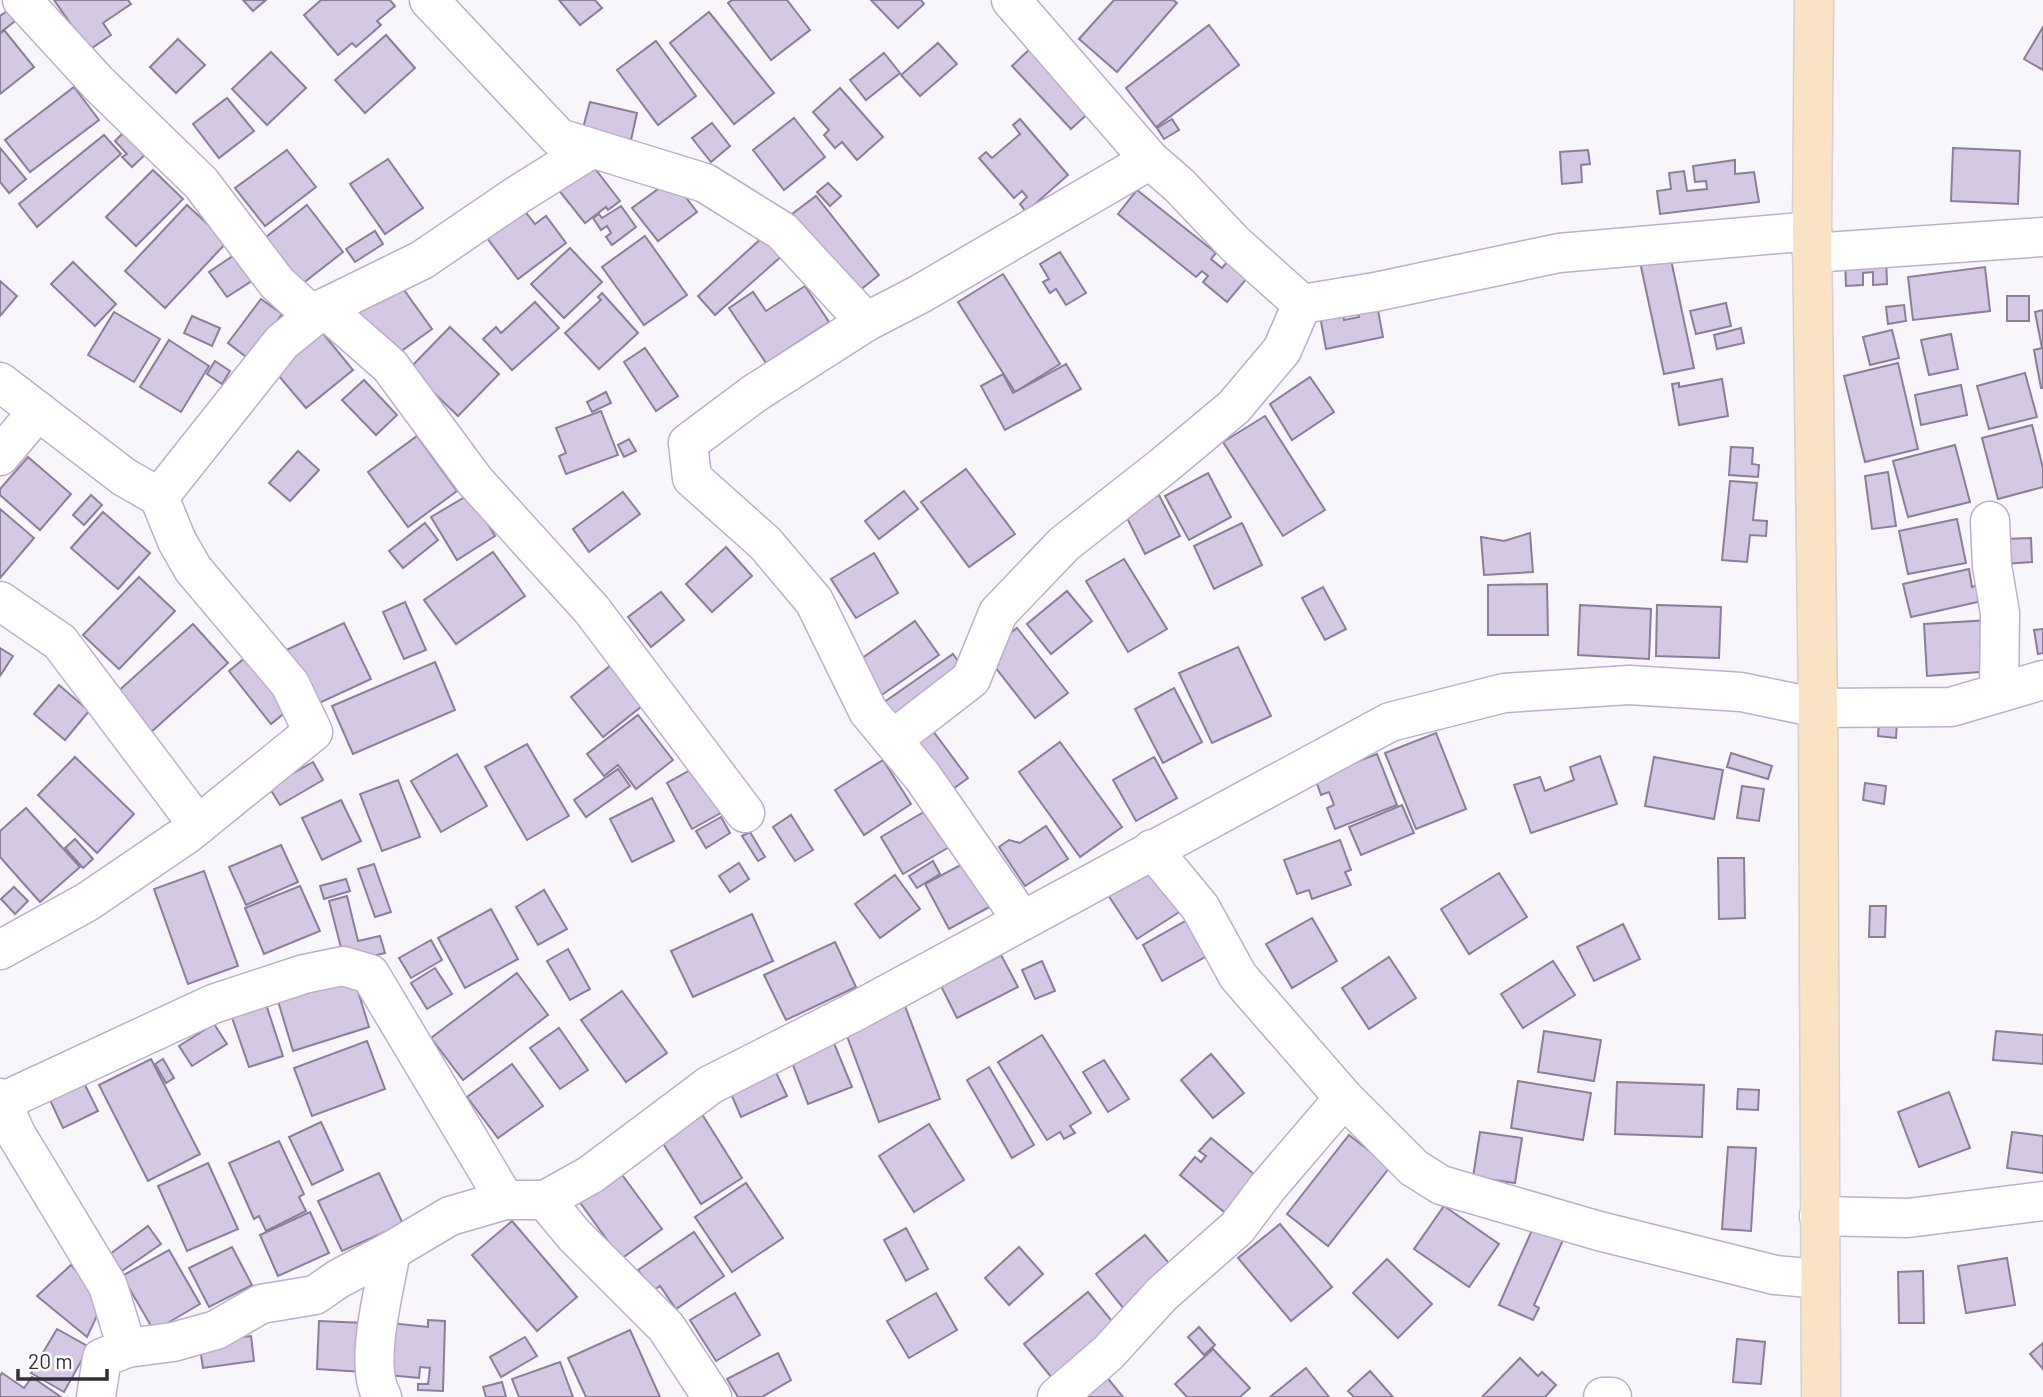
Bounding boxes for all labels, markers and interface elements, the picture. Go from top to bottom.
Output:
scale bar [18,1338,107,1382]
text: 20 m [28,1348,73,1373]

